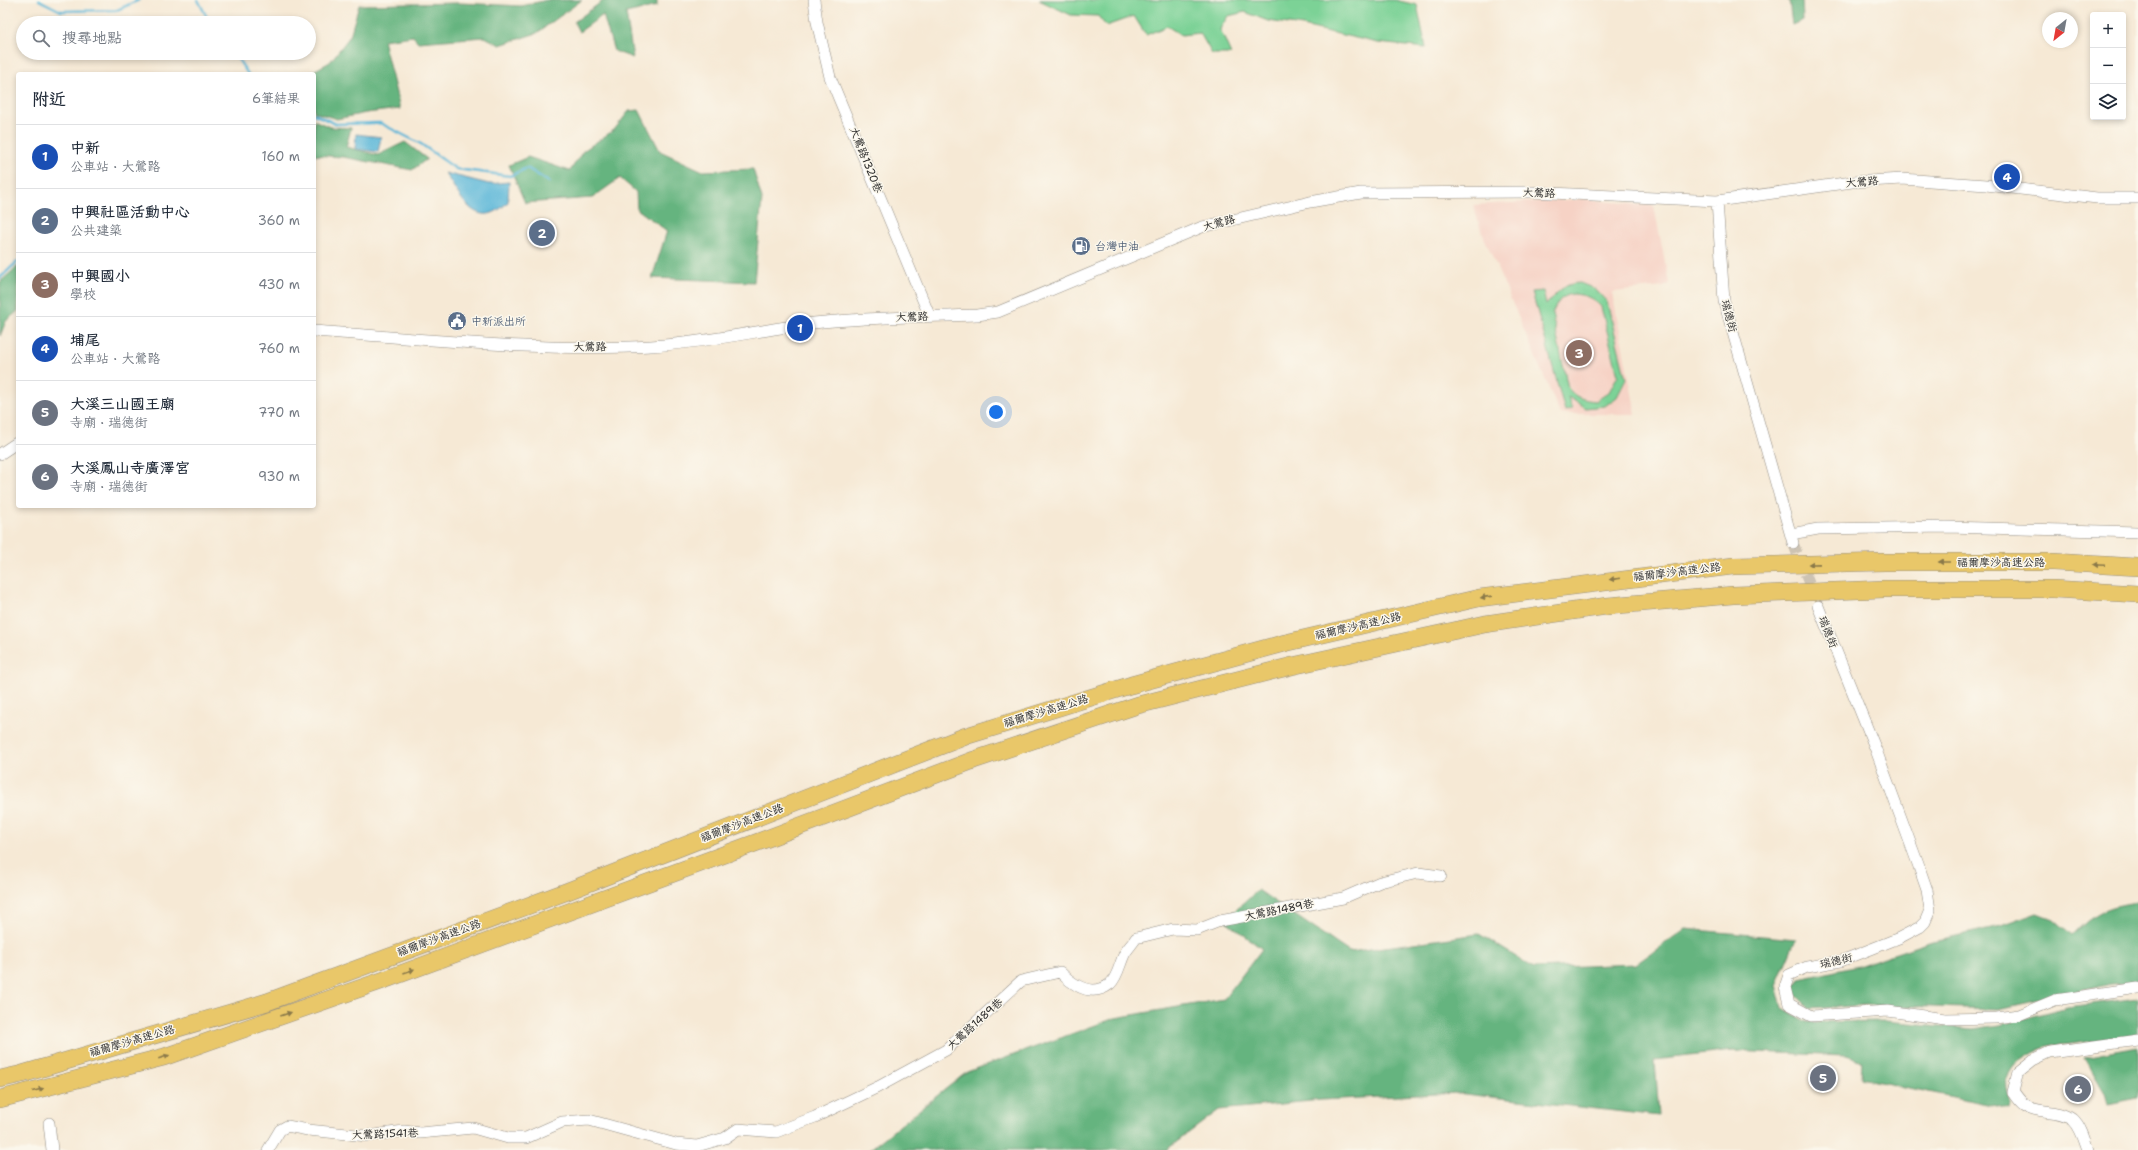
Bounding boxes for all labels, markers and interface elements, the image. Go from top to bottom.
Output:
north arrow [2042,12,2078,48]
map controls [2090,12,2126,120]
button: + [2090,12,2126,48]
search box [16,16,316,60]
icon: search [30,27,52,49]
text: 搜尋地點 [62,28,122,48]
button: − [2090,48,2126,84]
button: layers [2090,84,2126,120]
text: 附近 [32,88,66,110]
text: 6筆結果 [252,90,300,107]
street label: 大鶯路1320巷 [846,125,886,195]
text: 中新 [70,138,100,158]
text: 1 [42,148,48,165]
text: 160 m [262,148,300,165]
text: 公車站 · 大鶯路 [70,158,161,175]
pin: 4 [1994,162,2020,192]
street label: 大鶯路 [1845,173,1879,191]
street label: 大鶯路 [1522,185,1556,201]
text: 中興社區活動中心 [70,202,190,222]
street label: 大鶯路 [1201,211,1237,235]
text: 2 [40,212,50,229]
text: 360 m [258,212,300,229]
pin: 2 [529,218,555,248]
text: 公共建築 [70,222,122,239]
fuel station icon: 台灣中油 [1070,235,1092,257]
place label: 台灣中油 [1095,239,1139,254]
text: 中興國小 [70,266,130,286]
text: 3 [40,276,50,293]
text: 430 m [258,276,300,293]
text: 學校 [70,286,96,303]
street label: 瑞德街 [1718,298,1741,335]
street label: 大鶯路 [895,309,929,325]
public building icon: 中新派出所 [446,310,468,332]
pin: 1 [787,313,813,343]
place label: 中新派出所 [471,314,526,329]
text: 埔尾 [70,330,100,350]
pin: 3 [1566,338,1592,368]
street label: 大鶯路 [573,339,607,355]
text: 4 [40,340,50,357]
text: 760 m [258,340,300,357]
text: 公車站 · 大鶯路 [70,350,161,367]
text: 大溪三山國王廟 [70,394,175,414]
your location [986,402,1006,422]
text: 5 [41,404,49,421]
text: 770 m [258,404,300,421]
text: 寺廟 · 瑞德街 [70,414,148,431]
text: 大溪鳳山寺廣澤宮 [70,458,190,478]
text: 6 [40,468,50,485]
text: 930 m [258,468,300,485]
text: 寺廟 · 瑞德街 [70,478,148,495]
street label: 福爾摩沙高速公路 [1957,555,2045,570]
street label: 福爾摩沙高速公路 [1632,559,1722,585]
one-way arrow [1937,559,1950,565]
one-way arrow [1807,561,1820,567]
one-way arrow [2092,562,2105,568]
one-way arrow [1609,576,1621,583]
one-way arrow [1480,594,1492,600]
street label: 福爾摩沙高速公路 [1313,609,1403,643]
street label: 瑞德街 [1815,614,1841,651]
street label: 福爾摩沙高速公路 [1002,691,1090,731]
street label: 福爾摩沙高速公路 [698,800,786,846]
street label: 大鶯路1489巷 [1243,896,1315,924]
street label: 福爾摩沙高速公路 [395,916,483,960]
street label: 瑞德街 [1818,950,1855,972]
one-way arrow [403,967,415,973]
street label: 大鶯路1489巷 [944,995,1006,1053]
one-way arrow [281,1011,293,1017]
street label: 福爾摩沙高速公路 [88,1022,176,1060]
one-way arrow [158,1054,170,1060]
pin: 5 [1810,1063,1836,1093]
pin: 6 [2065,1074,2091,1104]
one-way arrow [32,1086,44,1092]
street label: 大鶯路1541巷 [351,1125,419,1143]

